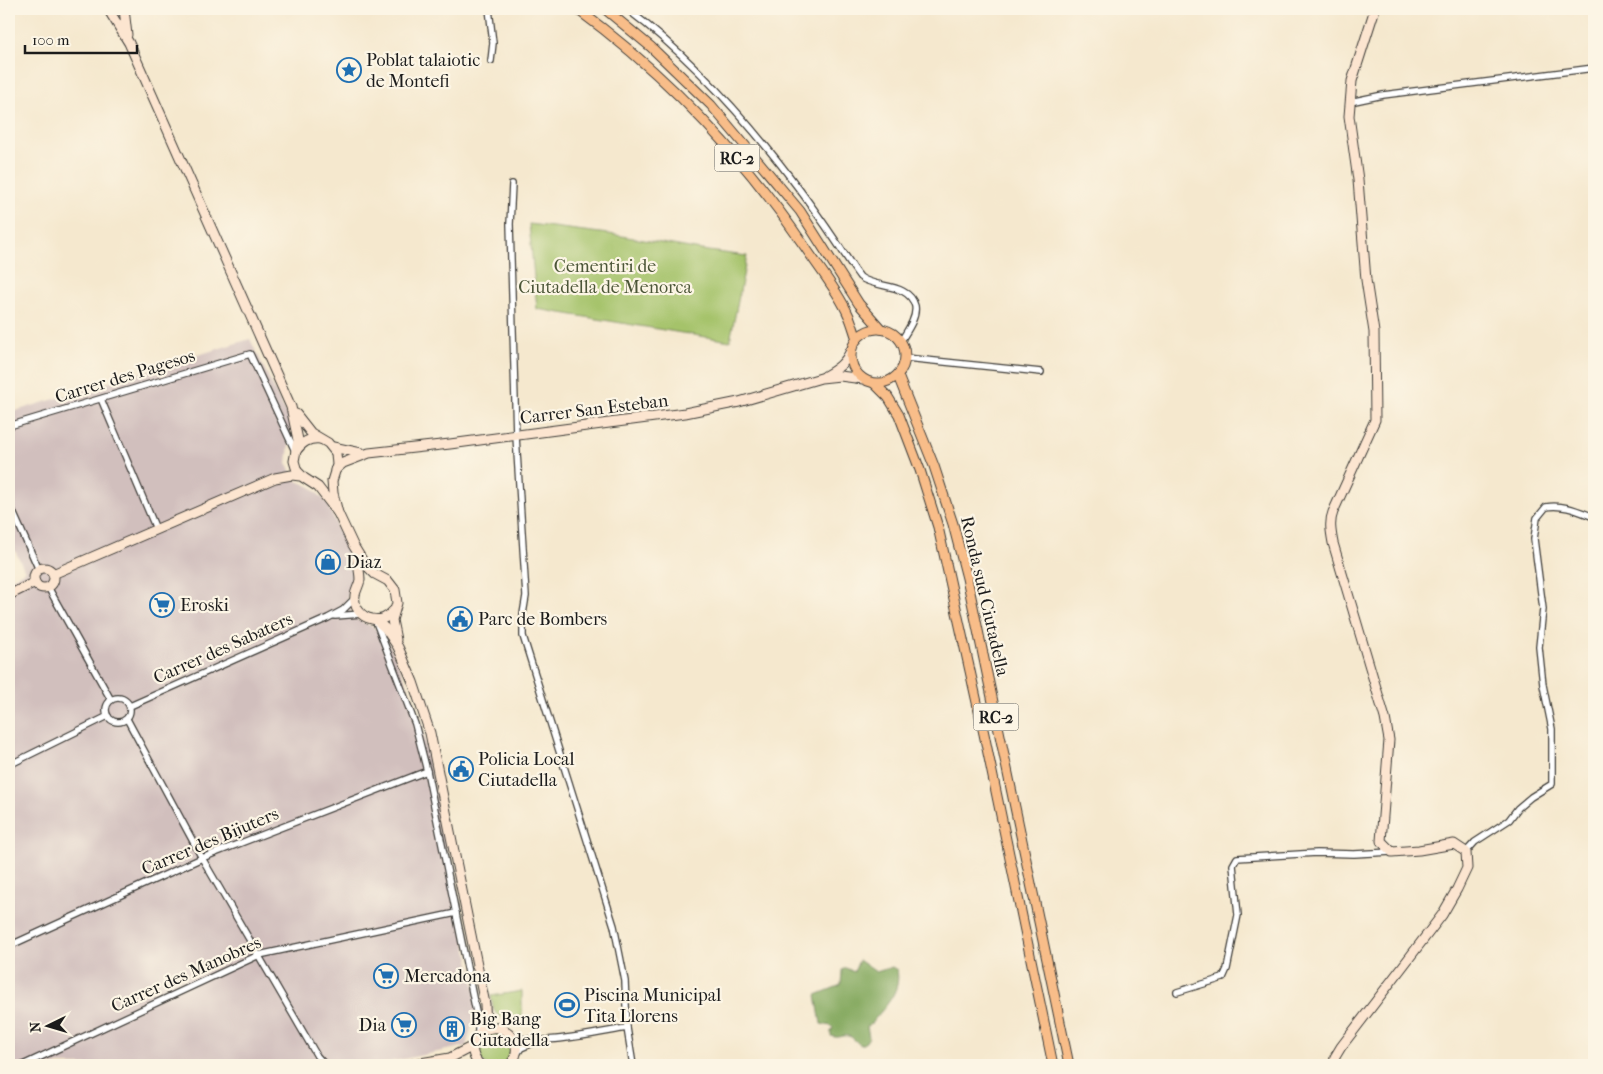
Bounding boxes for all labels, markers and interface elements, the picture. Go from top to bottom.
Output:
scale bar [25,22,138,54]
text: 100 m [32,31,70,49]
place label: Poblat talaiotic de Montefi [366,50,480,92]
place icon: Poblat talaiotic de Montefi [336,57,362,83]
road number: RC-2 [714,144,760,172]
park label: Cementiri de Ciutadella de Menorca [518,256,693,298]
street label: Carrer des Pagesos [53,345,198,408]
street label: Carrer San Esteban [519,390,670,429]
street label: Ronda sud Ciutadella [956,514,1013,679]
shop icon: Diaz [315,549,341,575]
place label: Diaz [346,552,381,573]
supermarket icon: Eroski [149,592,175,618]
place label: Eroski [180,595,230,616]
public building icon: Parc de Bombers [447,606,473,632]
street label: Carrer des Sabaters [150,608,296,689]
place label: Parc de Bombers [478,609,608,630]
road number: RC-2 [974,704,1018,730]
place label: Policia Local Ciutadella [478,749,574,791]
public building icon: Policia Local Ciutadella [448,756,474,782]
street label: Carrer des Bijuters [139,803,282,880]
street label: Carrer des Manobres [108,932,265,1017]
supermarket icon: Mercadona [373,963,399,989]
place label: Mercadona [404,966,491,987]
place label: Piscina Municipal Tita Llorens [584,985,721,1027]
sports icon: Piscina Municipal Tita Llorens [554,992,580,1018]
north arrow [22,1002,72,1052]
place label: Big Bang Ciutadella [470,1009,550,1051]
supermarket icon: Dia [391,1012,417,1038]
place label: Dia [359,1015,387,1036]
building icon: Big Bang Ciutadella [439,1016,465,1042]
text: N [27,1021,44,1033]

